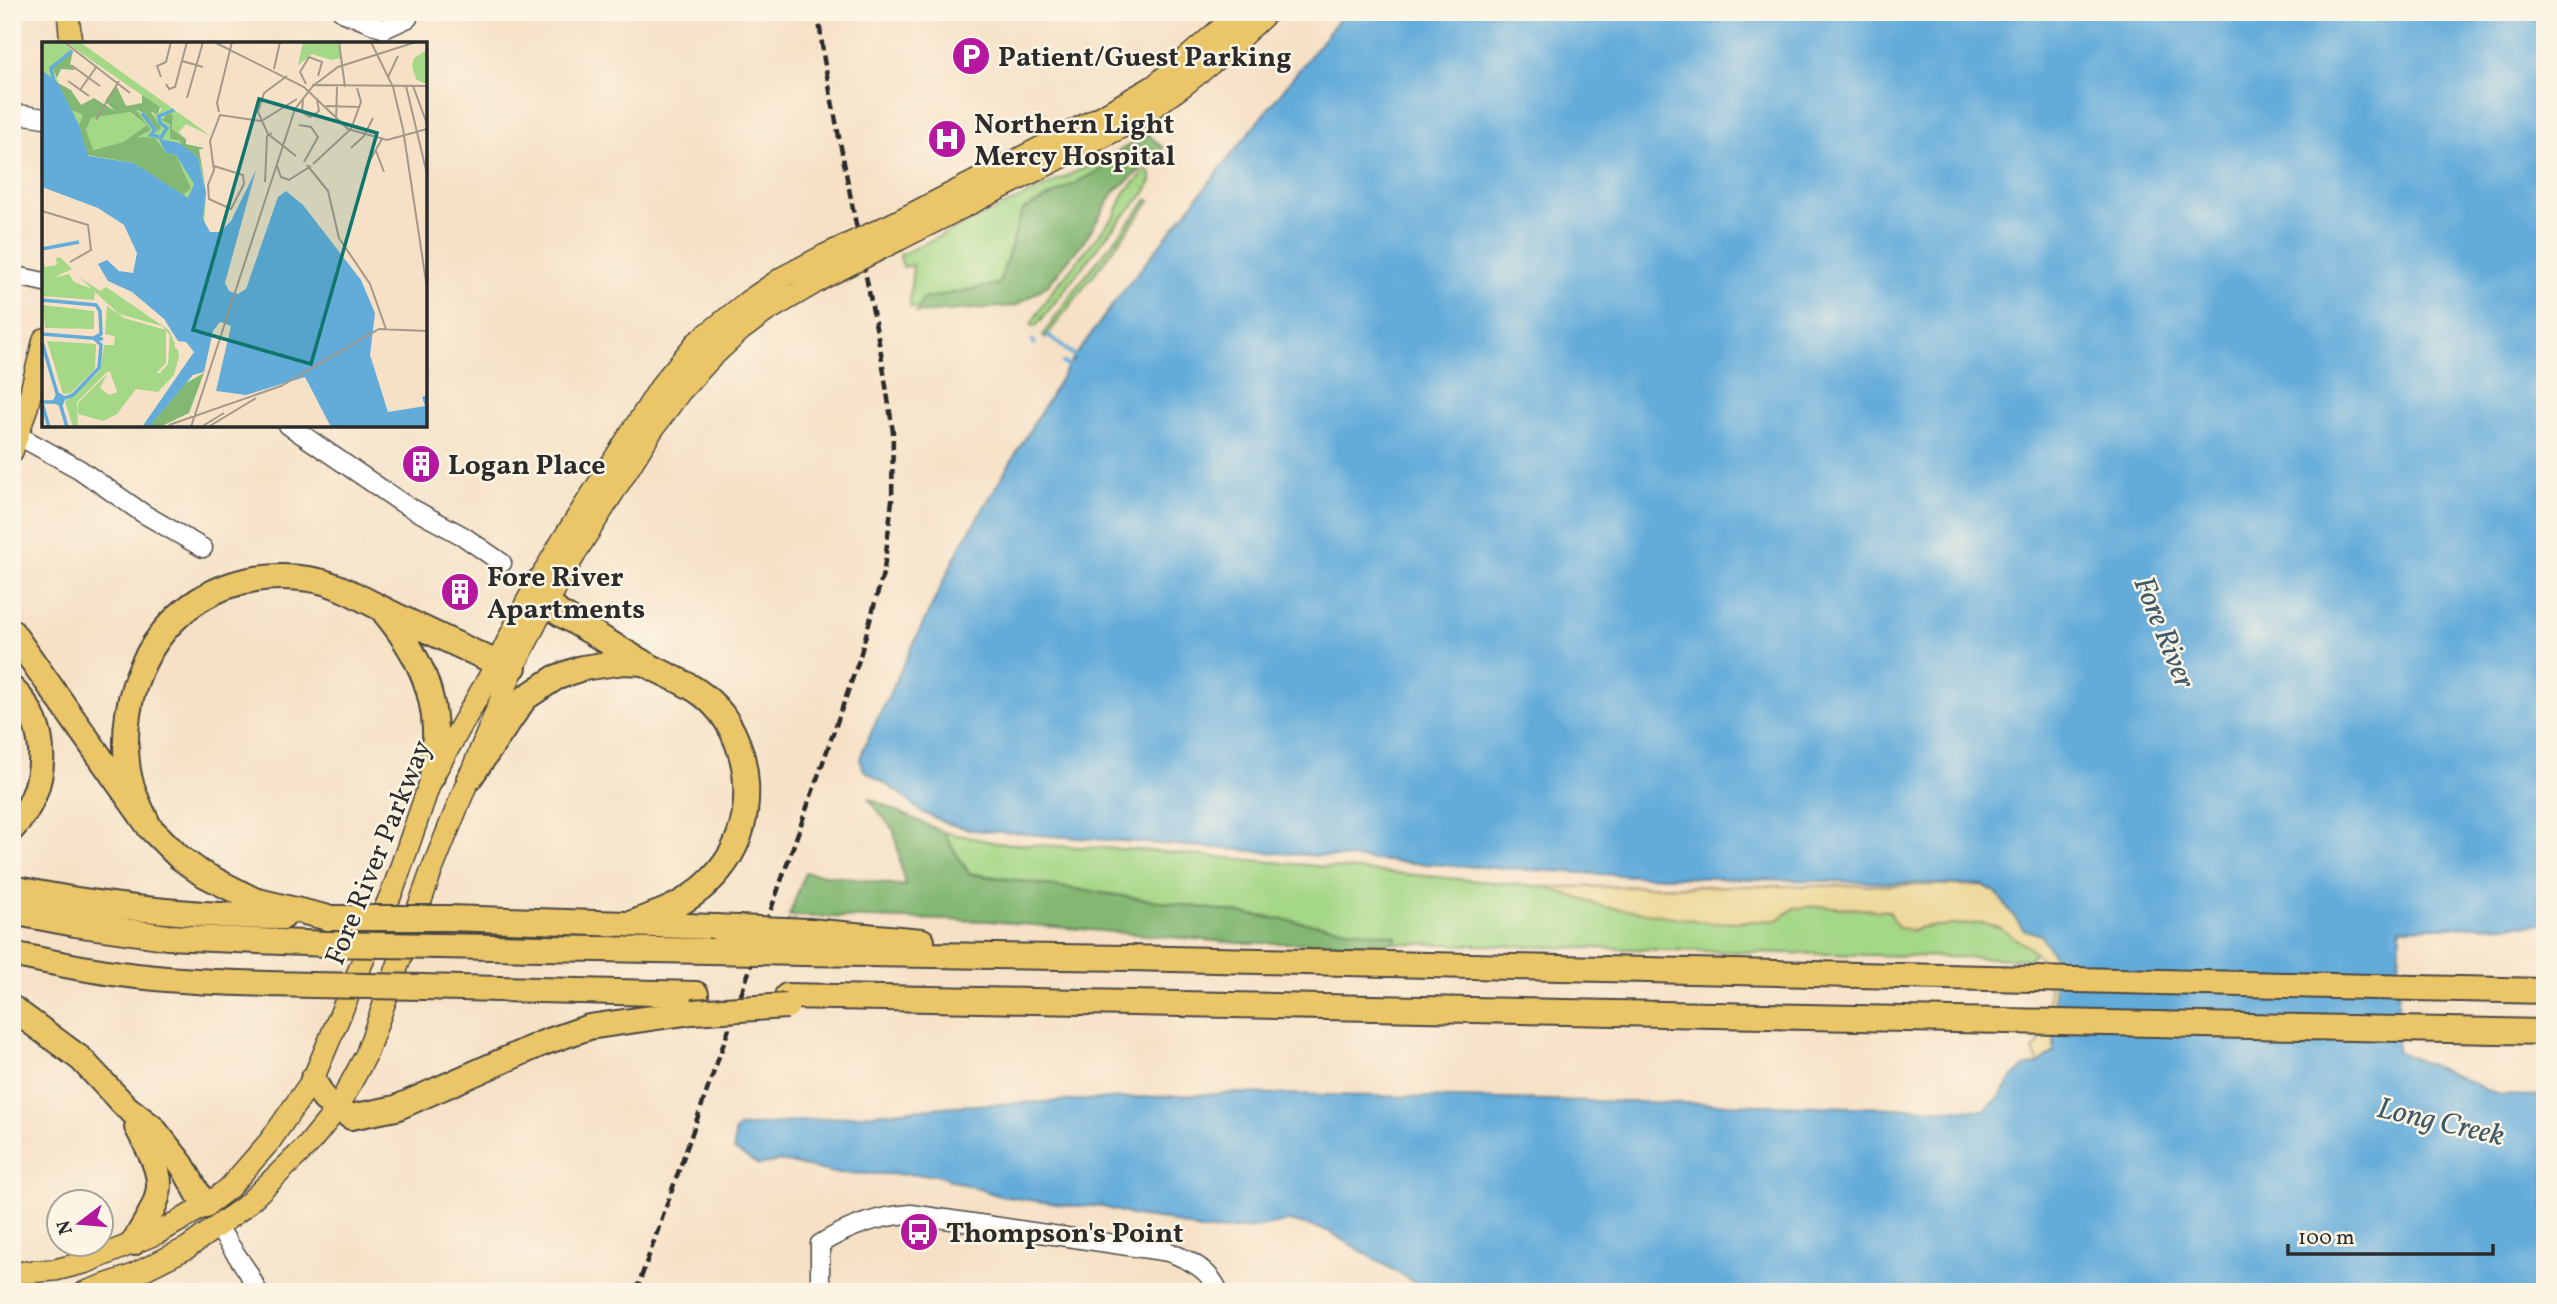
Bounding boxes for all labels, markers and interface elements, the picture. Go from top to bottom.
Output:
parking icon: Patient/Guest Parking [950,35,992,77]
place label: Patient/Guest Parking [998,39,1292,78]
inset map [42,42,427,427]
place label: Northern Light Mercy Hospital [974,106,1175,177]
hospital icon: Northern Light Mercy Hospital [926,118,968,160]
building icon: Logan Place [400,443,442,485]
place label: Logan Place [448,447,606,486]
place label: Fore River Apartments [487,559,645,630]
water label: Fore River [2122,570,2205,696]
building icon: Fore River Apartments [439,571,481,613]
street label: Fore River Parkway [316,735,442,971]
water label: Long Creek [2373,1088,2508,1158]
north arrow [46,1188,116,1258]
bus stop icon: Thompson's Point [898,1211,940,1253]
scale bar [2288,1213,2492,1257]
place label: Thompson's Point [946,1215,1184,1254]
text: N [51,1217,80,1237]
text: 100 m [2298,1224,2355,1253]

